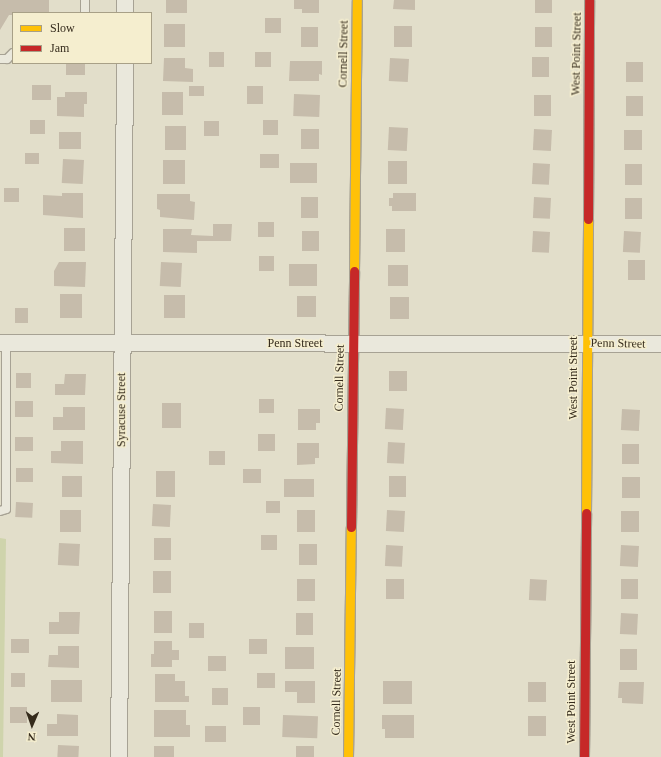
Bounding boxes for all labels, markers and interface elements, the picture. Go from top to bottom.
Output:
legend [12,12,152,64]
street label: West Point Street [569,12,585,96]
street label: Cornell Street [336,20,352,88]
text: Slow [50,21,75,35]
text: Jam [50,41,69,55]
street label: West Point Street [567,336,581,420]
street label: Penn Street [590,336,646,352]
street label: Penn Street [268,337,322,351]
street label: Cornell Street [332,344,348,412]
street label: Syracuse Street [115,373,129,447]
street label: West Point Street [565,660,579,744]
street label: Cornell Street [329,668,345,736]
north arrow [12,705,52,745]
text: N [27,731,36,743]

